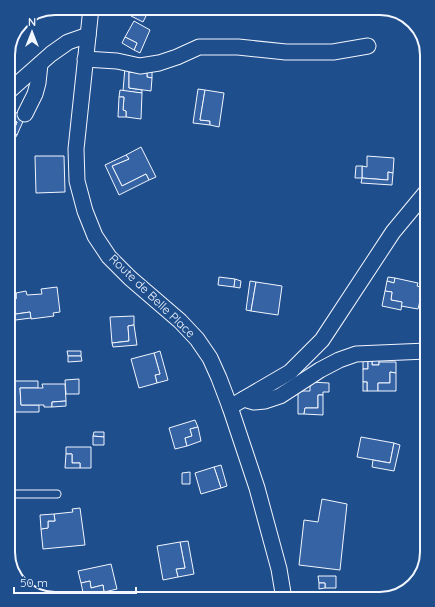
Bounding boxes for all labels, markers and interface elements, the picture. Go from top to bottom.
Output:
north arrow [12,12,52,52]
text: N [28,15,36,29]
street label: Route de Belle Place [106,251,199,341]
scale bar [14,569,136,595]
text: 50 m [20,575,48,590]

